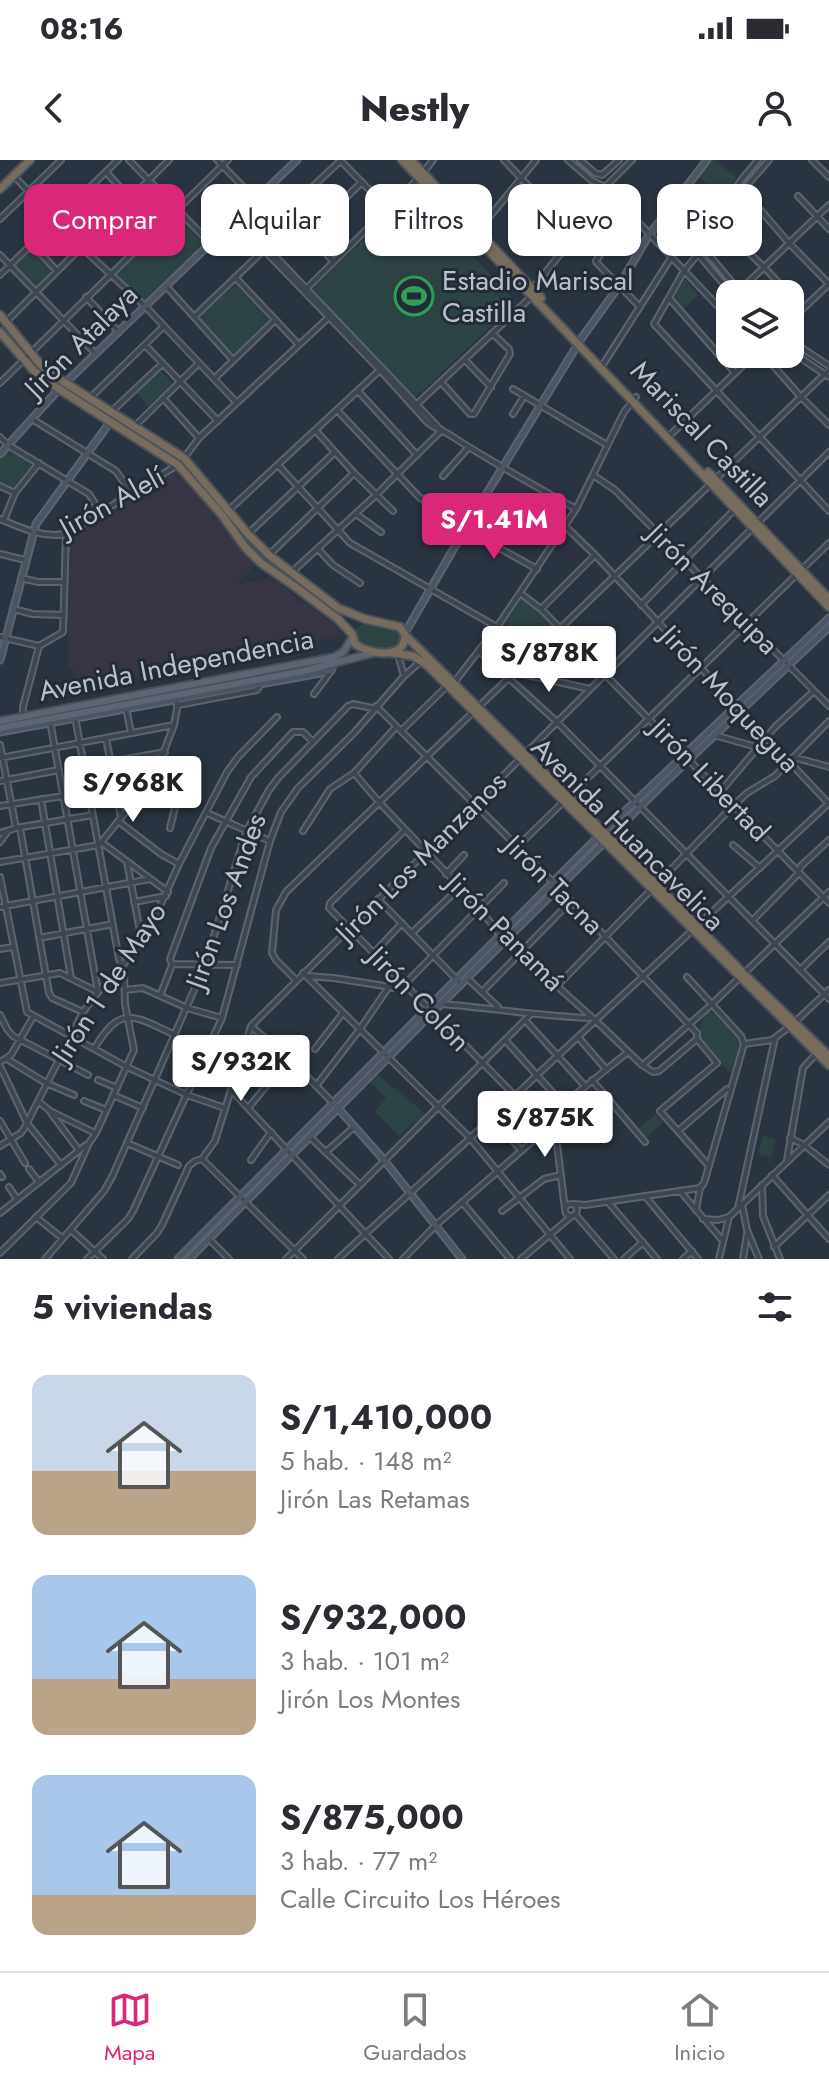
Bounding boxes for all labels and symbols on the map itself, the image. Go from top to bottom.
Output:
place label: Estadio Mariscal Castilla [442,260,633,333]
street label: Jirón Atalaya [12,275,147,410]
sports icon: Estadio Mariscal Castilla [393,275,435,317]
street label: Mariscal Castilla [621,351,783,517]
street label: Jirón Alelí [48,455,174,550]
pin: S/1.41M [420,493,568,561]
street label: Jirón Arequipa [635,511,788,664]
street label: Jirón Moquegua [648,613,809,782]
street label: Avenida Independencia [35,618,317,712]
pin: S/878K [484,626,614,694]
street label: Jirón Libertad [638,706,779,851]
street label: Avenida Huancavelica [522,728,734,940]
pin: S/968K [68,756,198,824]
street label: Jirón Los Manzanos [323,762,516,955]
street label: Jirón Los Andes [174,808,277,998]
street label: Jirón Tacna [492,823,613,944]
street label: Jirón Panamá [434,861,574,1001]
street label: Jirón 1 de Mayo [39,894,176,1075]
street label: Jirón Colón [355,934,480,1061]
pin: S/932K [176,1035,306,1103]
pin: S/875K [480,1091,610,1159]

